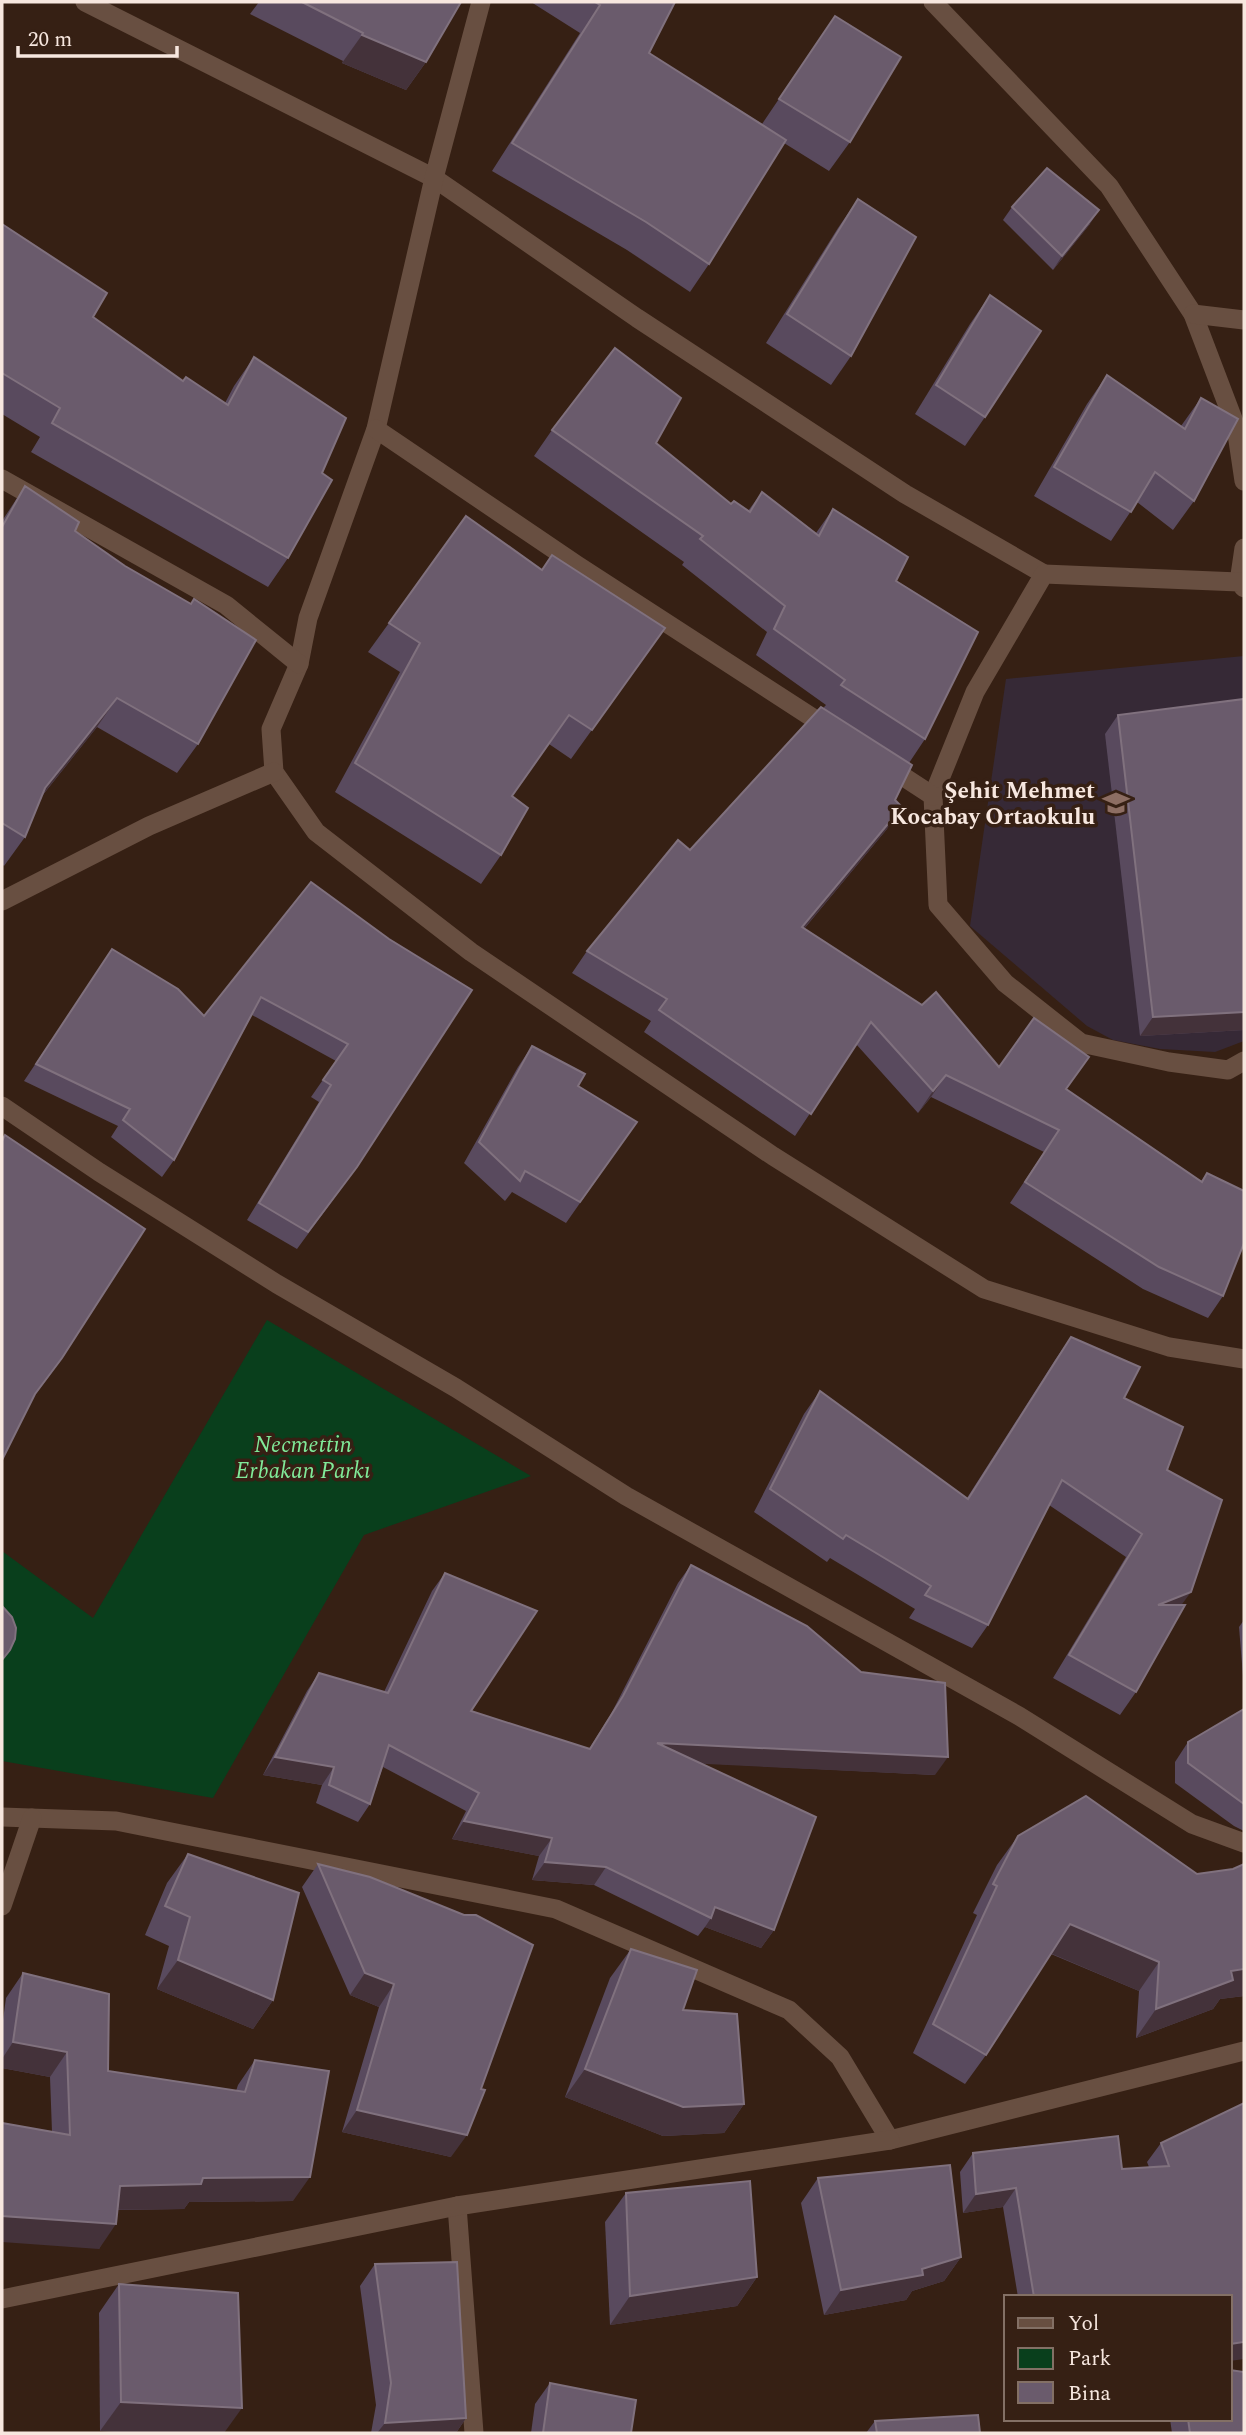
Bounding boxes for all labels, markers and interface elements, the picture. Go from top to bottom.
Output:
scale bar [18,14,177,58]
text: 20 m [28,24,72,56]
place label: Şehit Mehmet Kocabay Ortaokulu [890,774,1095,835]
school or university icon: Şehit Mehmet Kocabay Ortaokulu [1101,788,1131,818]
park label: Necmettin Erbakan Parkı [235,1428,371,1489]
legend [1004,2295,1232,2421]
text: Yol [1068,2308,1099,2340]
text: Park [1068,2343,1112,2375]
text: Bina [1068,2378,1112,2410]

